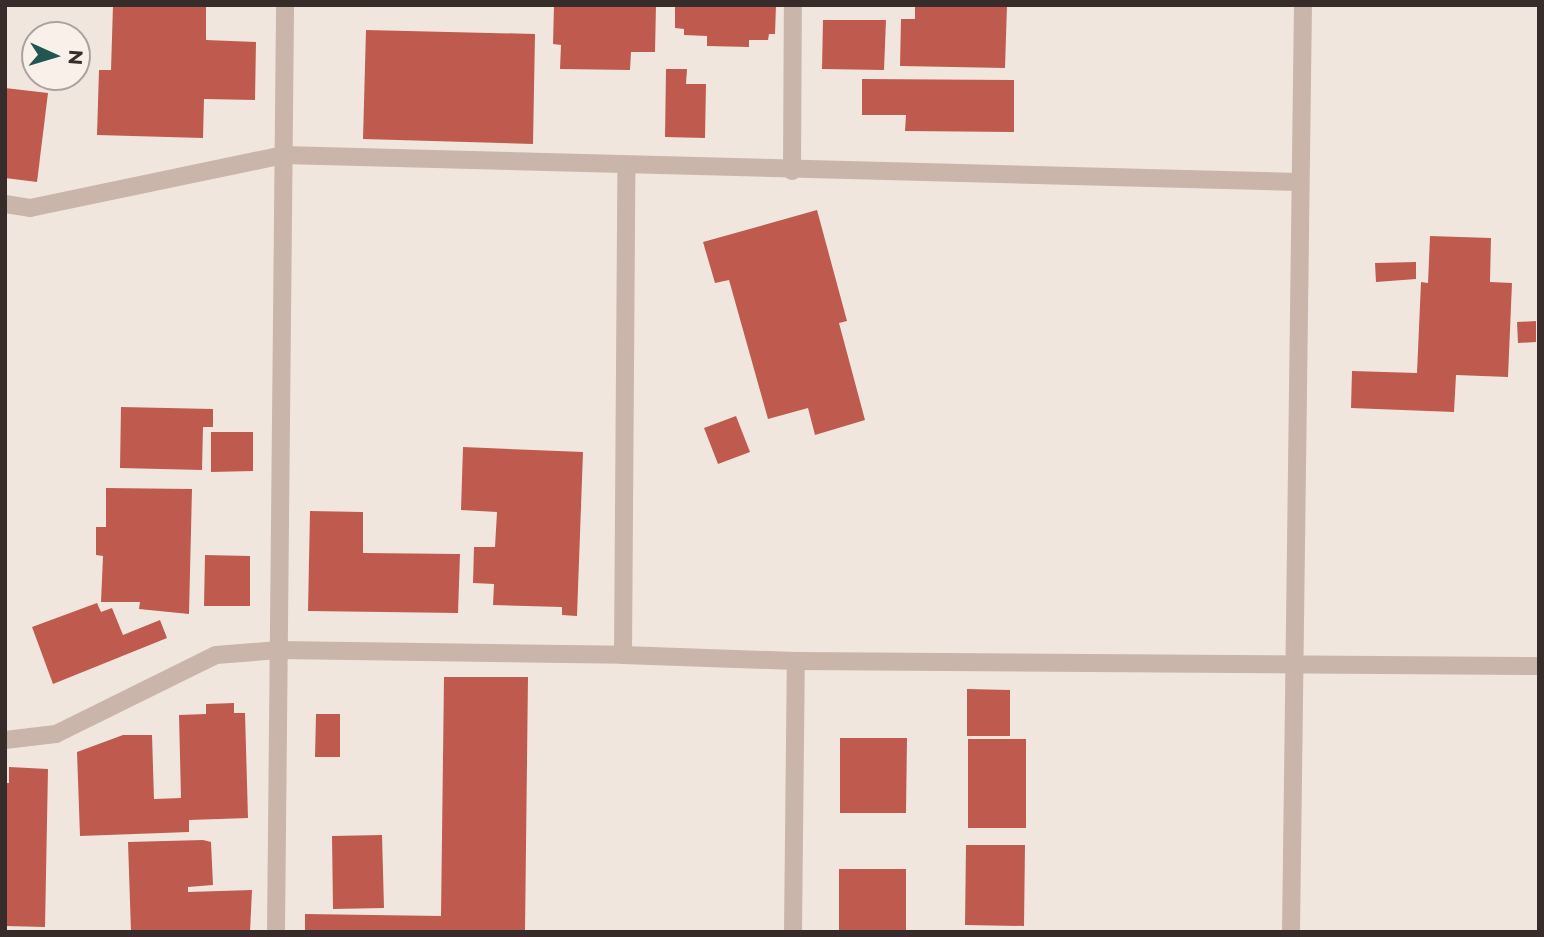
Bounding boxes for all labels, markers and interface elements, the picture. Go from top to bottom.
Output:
north arrow [21,21,91,91]
text: N [63,49,87,66]

